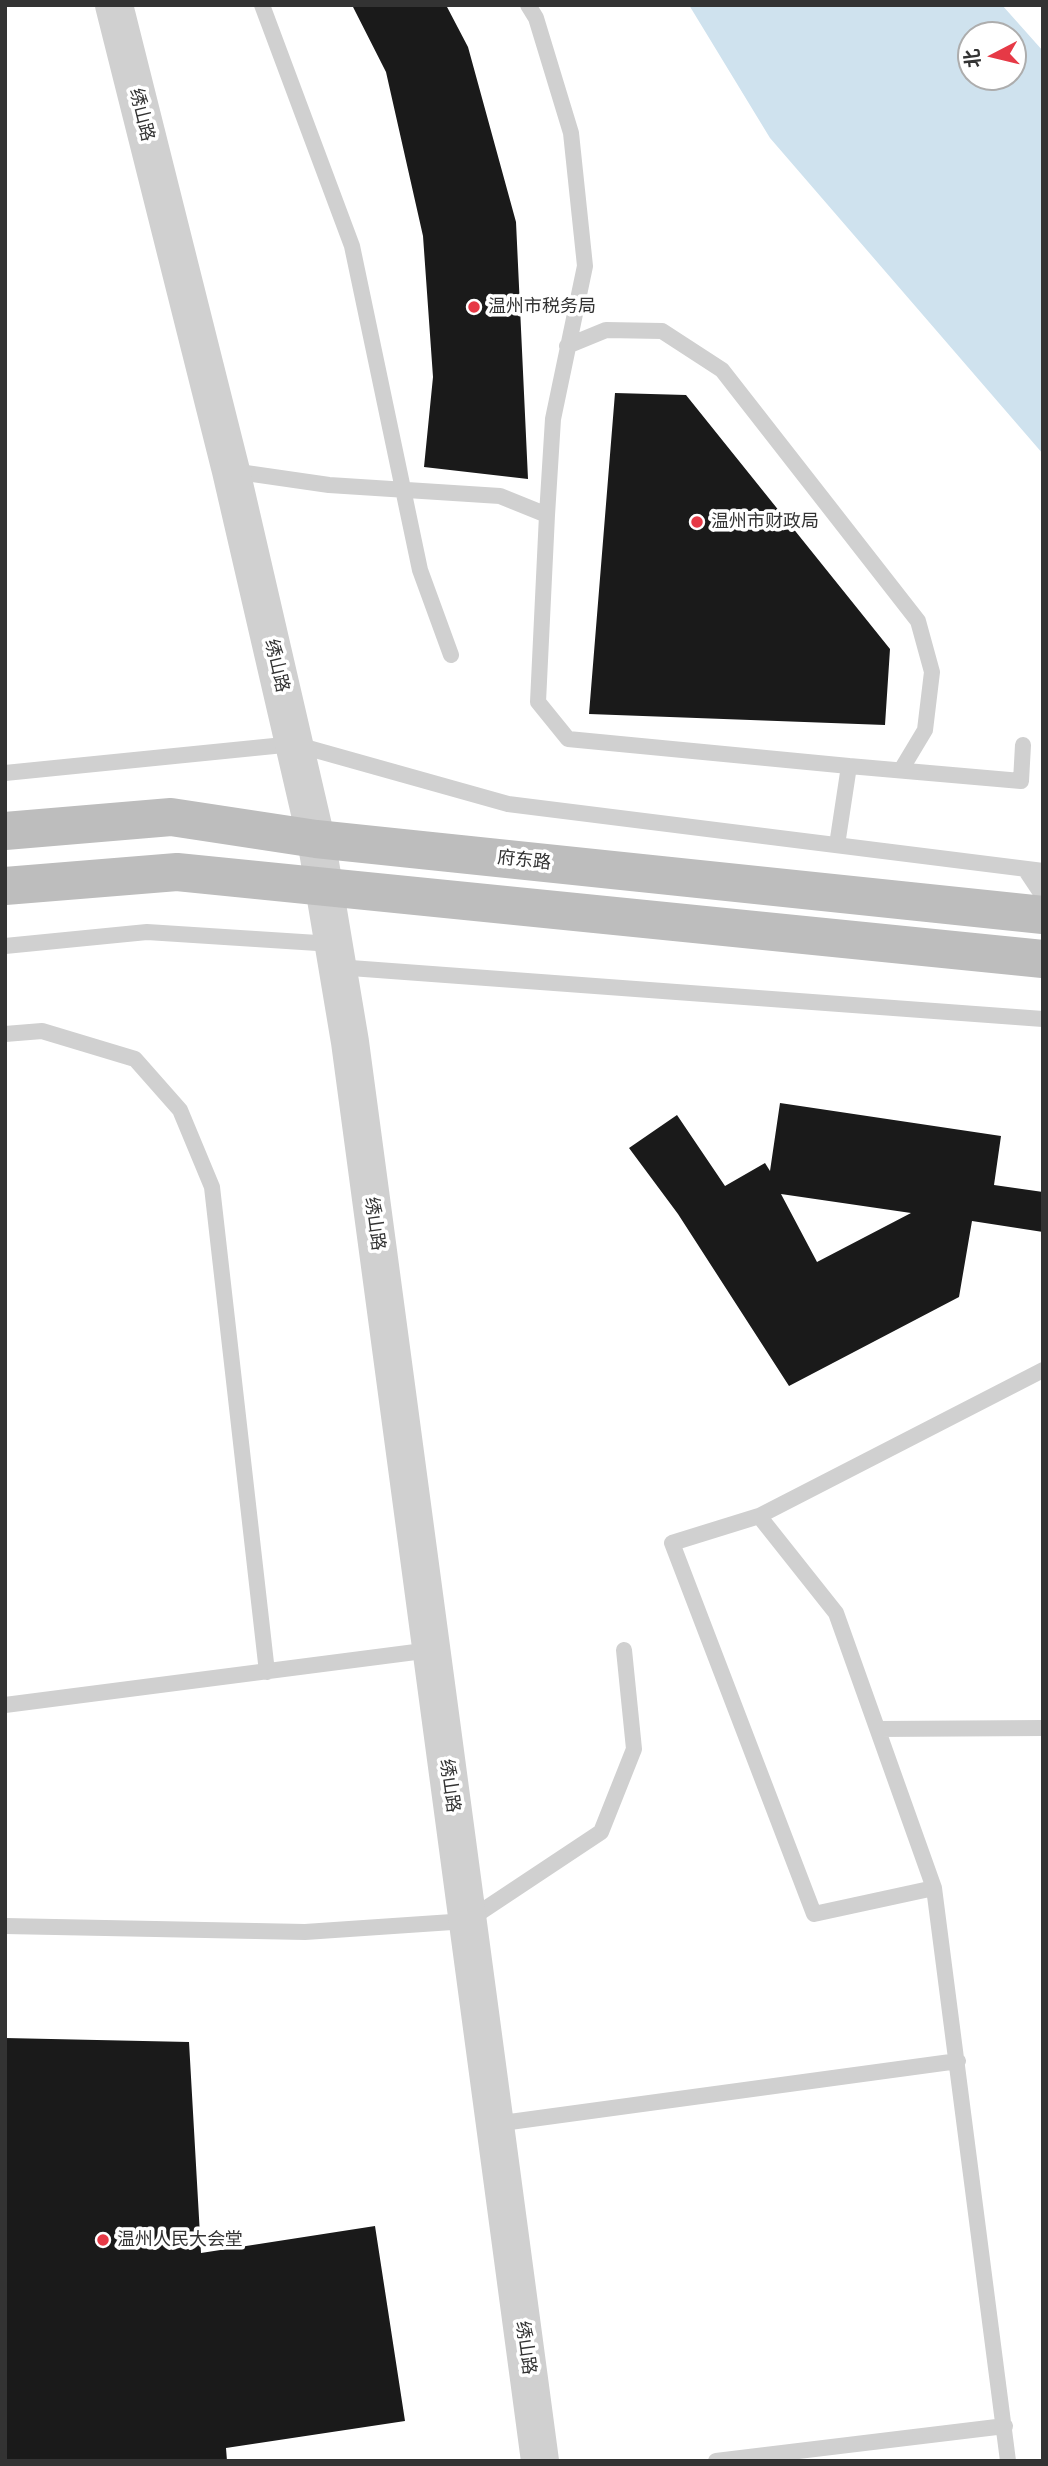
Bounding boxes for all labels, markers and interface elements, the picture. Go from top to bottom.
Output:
north arrow [957,21,1027,91]
text: 北 [959,47,986,69]
street label: 绣山路 [124,86,158,144]
place label: 温州市税务局 [488,296,596,318]
marker: 温州市税务局 [466,299,482,315]
place label: 温州市财政局 [711,511,819,533]
marker: 温州市财政局 [689,514,705,530]
street label: 绣山路 [259,637,293,695]
street label: 府东路 [496,847,552,875]
street label: 绣山路 [360,1196,388,1252]
street label: 绣山路 [435,1758,463,1814]
place label: 温州人民大会堂 [117,2229,243,2251]
marker: 温州人民大会堂 [95,2232,111,2248]
street label: 绣山路 [511,2320,539,2376]

